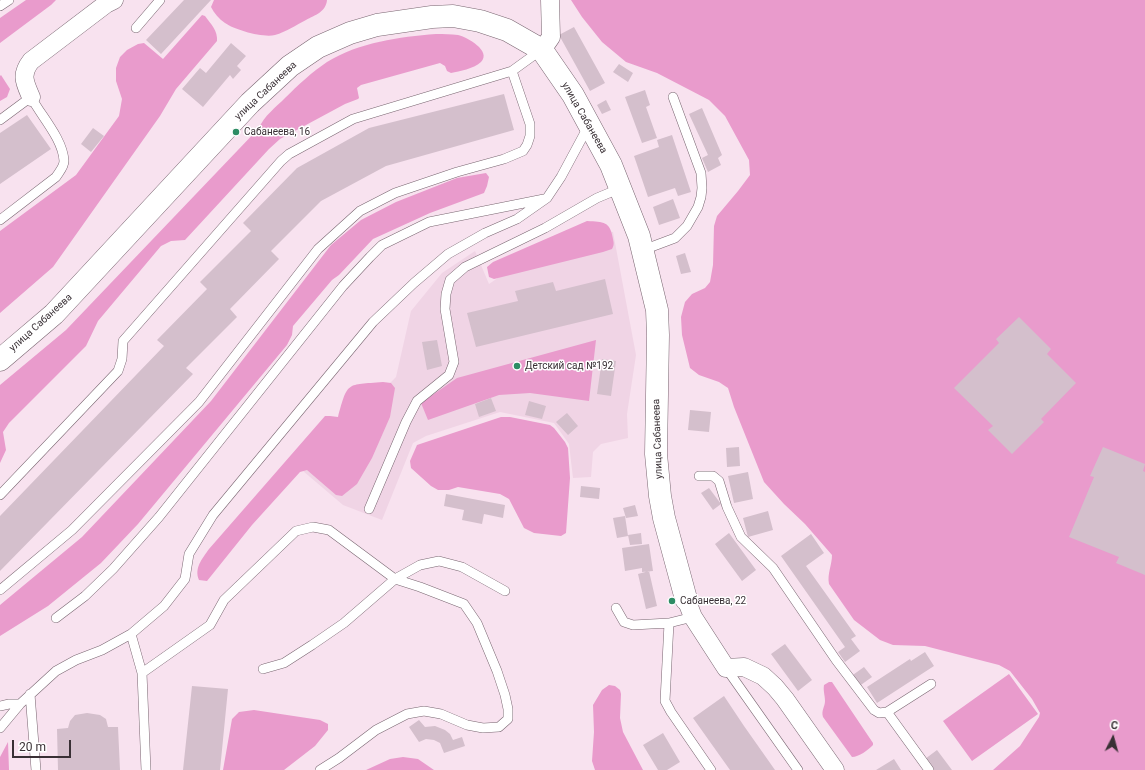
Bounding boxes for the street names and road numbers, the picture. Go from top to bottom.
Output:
street label: улица Сабанеева [233,59,299,123]
street label: улица Сабанеева [559,80,609,156]
street label: улица Сабанеева [7,292,75,354]
street label: улица Сабанеева [651,399,665,479]

